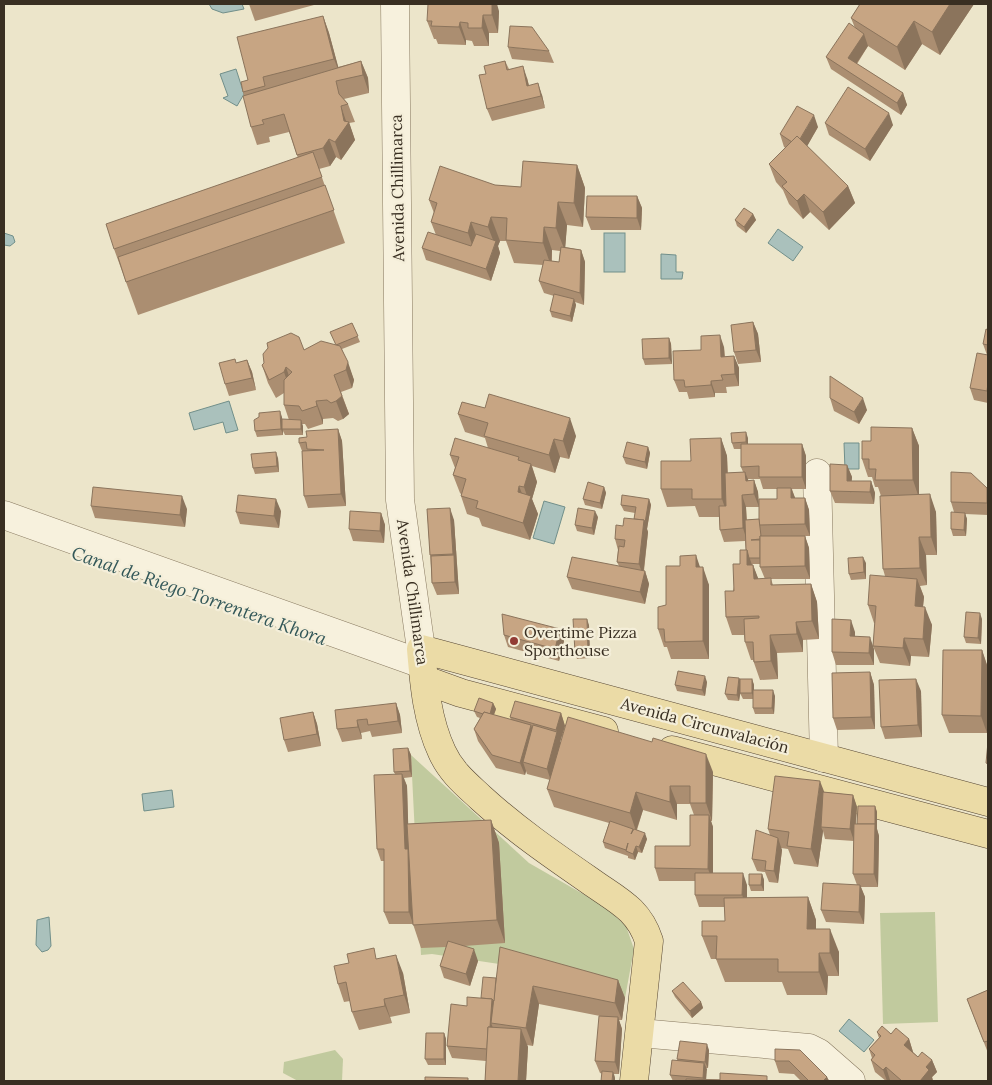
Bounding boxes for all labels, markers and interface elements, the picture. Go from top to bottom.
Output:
street label: Avenida Chillimarca [386,114,408,263]
street label: Avenida Chillimarca [393,517,433,666]
water label: Canal de Riego Torrentera Khora [69,541,330,650]
place label: Overtime Pizza Sporthouse [524,622,637,660]
marker: Overtime Pizza Sporthouse [508,635,520,647]
street label: Avenida Circunvalación [618,693,792,757]

